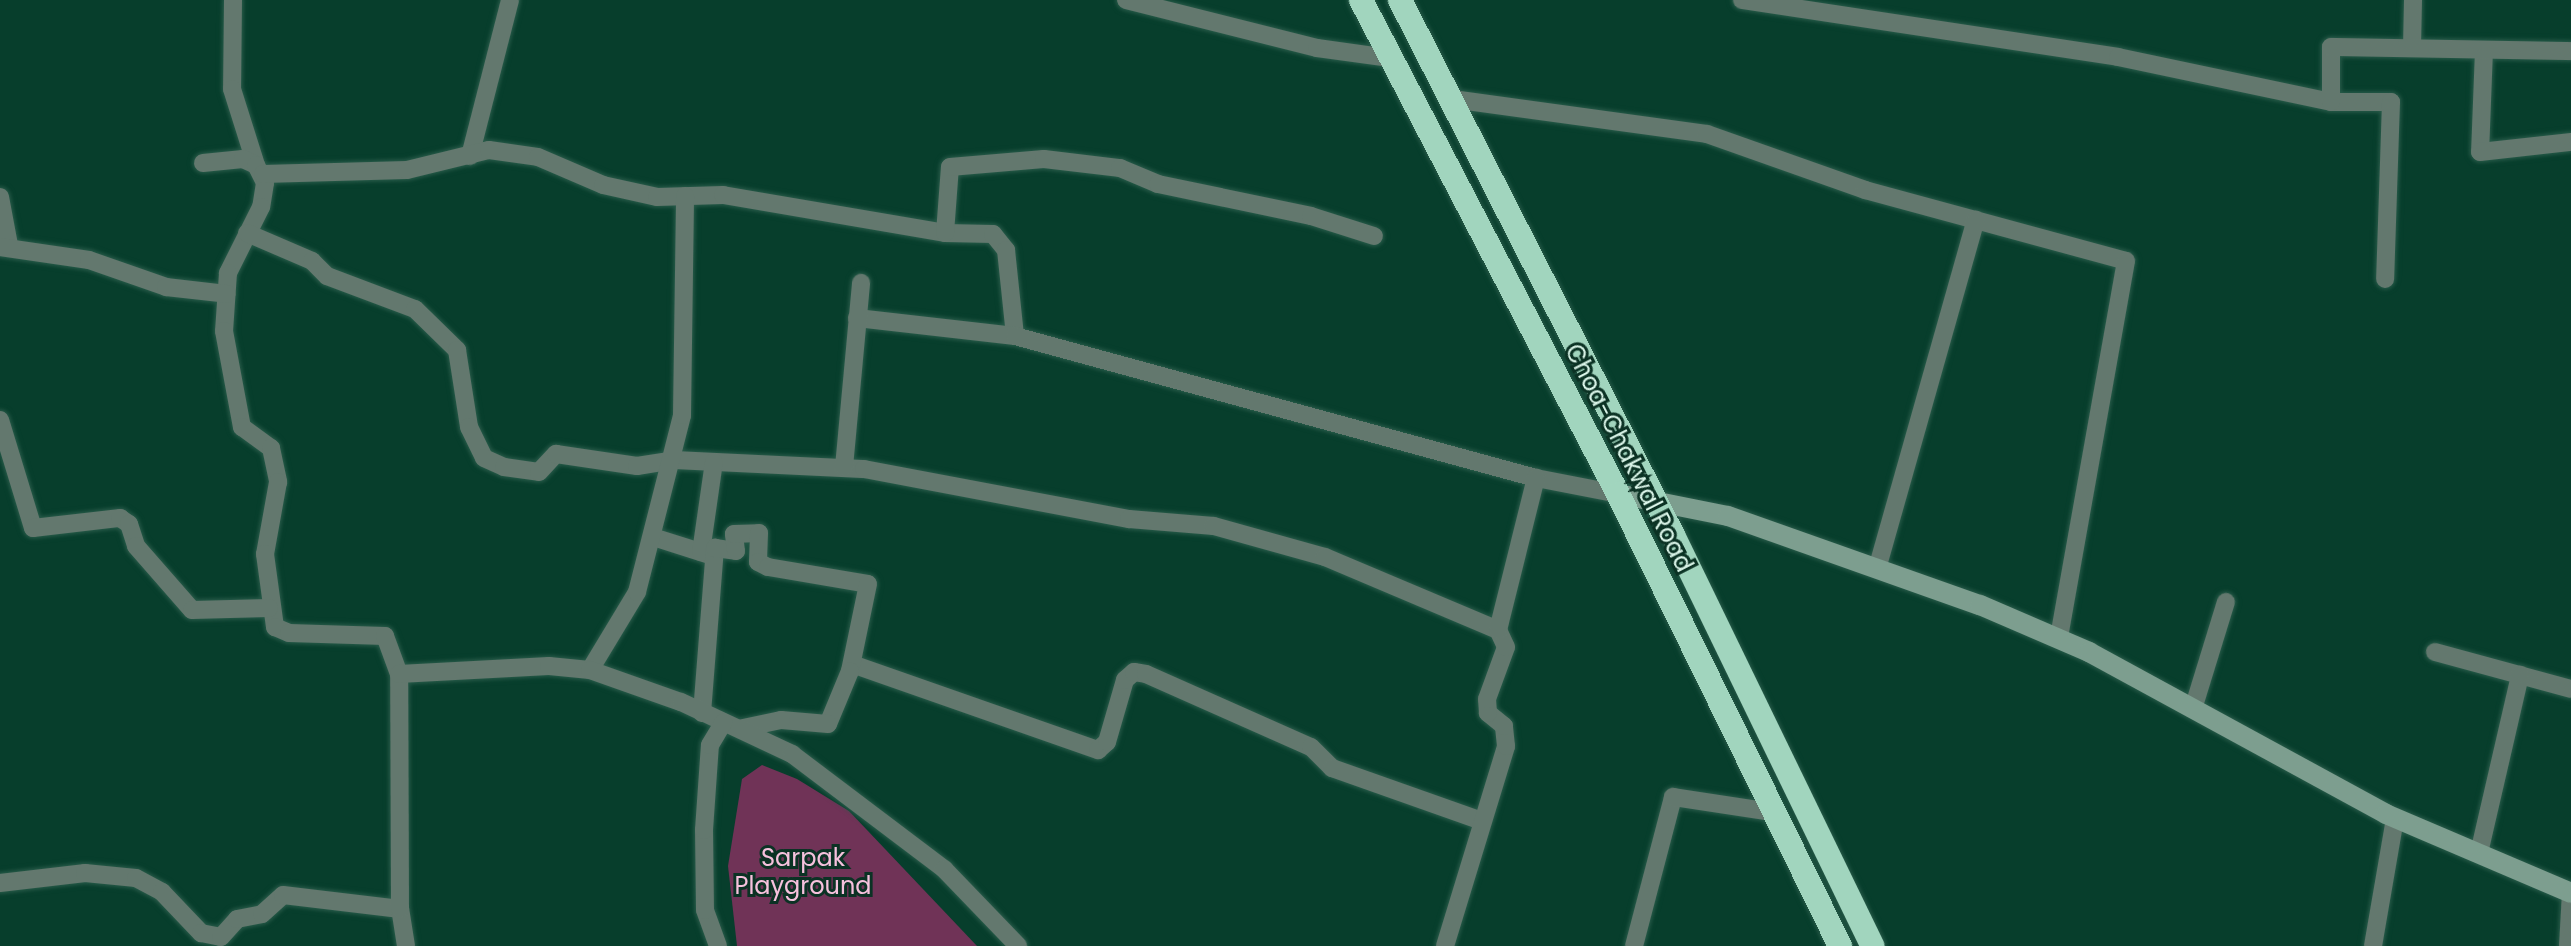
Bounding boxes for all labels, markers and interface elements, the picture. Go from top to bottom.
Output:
street label: Choa-Chakwal Road [1559,339,1699,577]
park label: Sarpak Playground [734,844,872,900]

